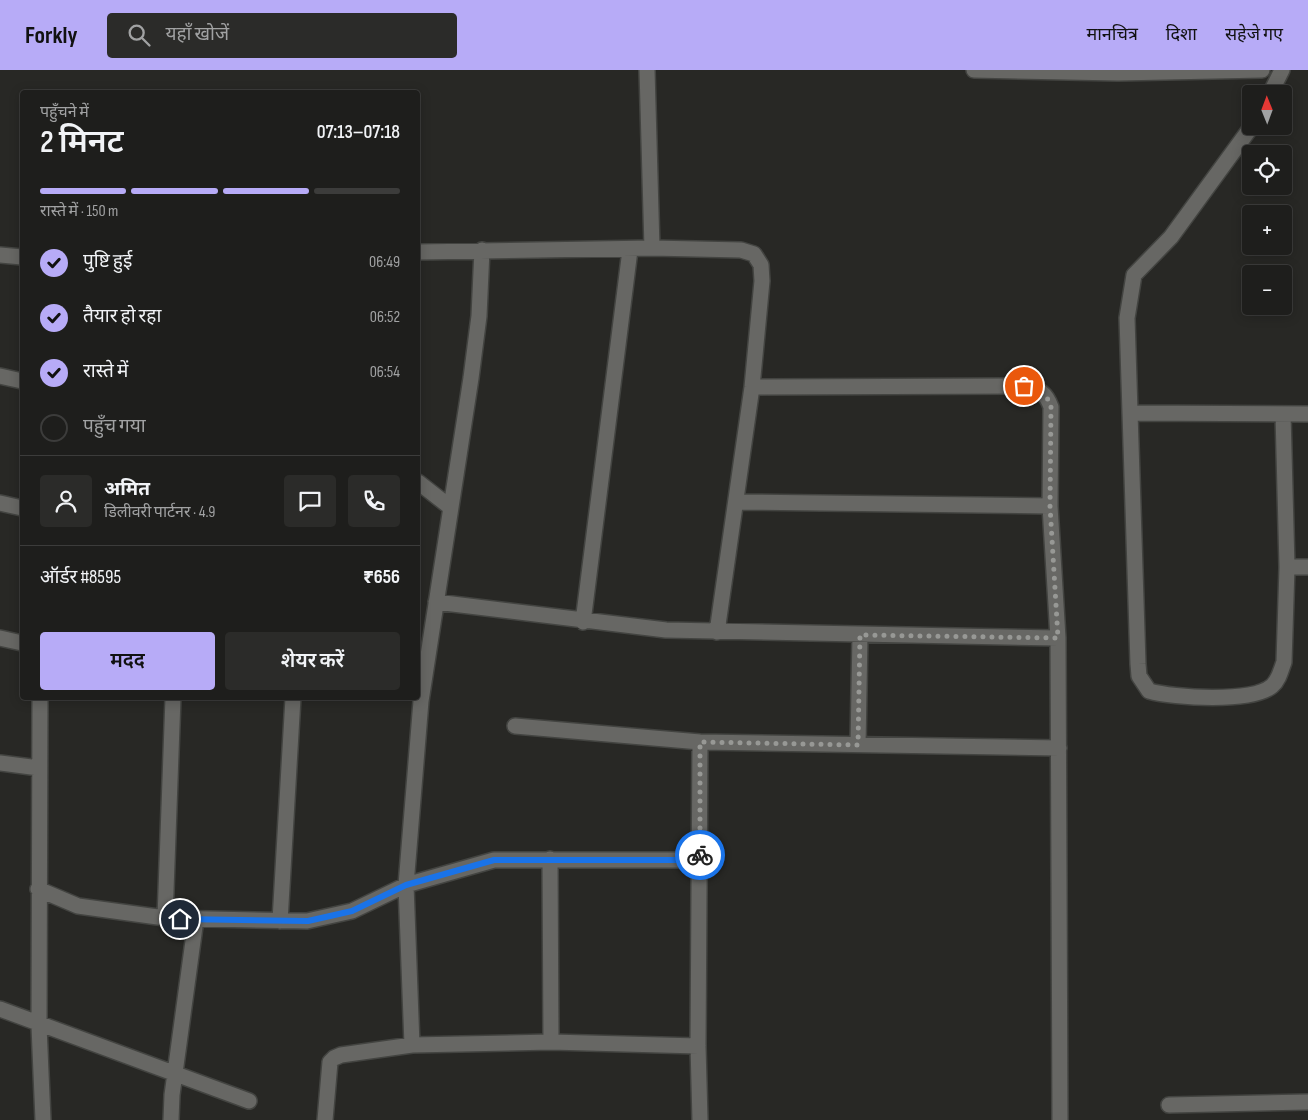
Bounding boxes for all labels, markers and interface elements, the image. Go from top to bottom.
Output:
search box [107,13,457,58]
text: Forkly [25,21,77,50]
icon: search [125,21,153,49]
text: यहाँ खोजें [165,23,229,46]
text: मानचित्र [1086,24,1138,45]
text: दिशा [1166,24,1197,45]
text: सहेजे गए [1225,24,1283,45]
north arrow [1242,85,1292,135]
map controls [1242,85,1292,315]
text: पहुँचने में [40,103,89,122]
text: 07:13–07:18 [317,121,400,144]
text: 2 मिनट [40,123,124,162]
button: locate [1242,145,1292,195]
text: रास्ते में · 150 m [40,202,118,221]
button: + [1242,205,1292,255]
icon: check [40,249,68,277]
text: पुष्टि हुई [83,250,132,273]
text: 06:49 [369,253,400,272]
button: − [1242,265,1292,315]
icon: check [40,304,68,332]
text: तैयार हो रहा [83,305,161,328]
text: 06:52 [370,308,400,327]
icon: check [40,359,68,387]
text: रास्ते में [83,360,128,383]
text: 06:54 [370,363,400,382]
pin [1003,365,1045,407]
icon: bag [1010,372,1038,400]
text: पहुँच गया [83,415,146,438]
button: person [40,475,92,527]
button: chat [284,475,336,527]
button: phone [348,475,400,527]
text: अमित [104,478,150,501]
text: डिलीवरी पार्टनर · 4.9 [104,503,215,522]
text: ऑर्डर #8595 [40,566,121,589]
text: ₹656 [363,566,400,589]
button: मदद [40,632,215,690]
button: शेयर करें [225,632,400,690]
courier [675,830,725,880]
icon: bike [686,841,714,869]
pin [159,898,201,940]
icon: home [166,905,194,933]

